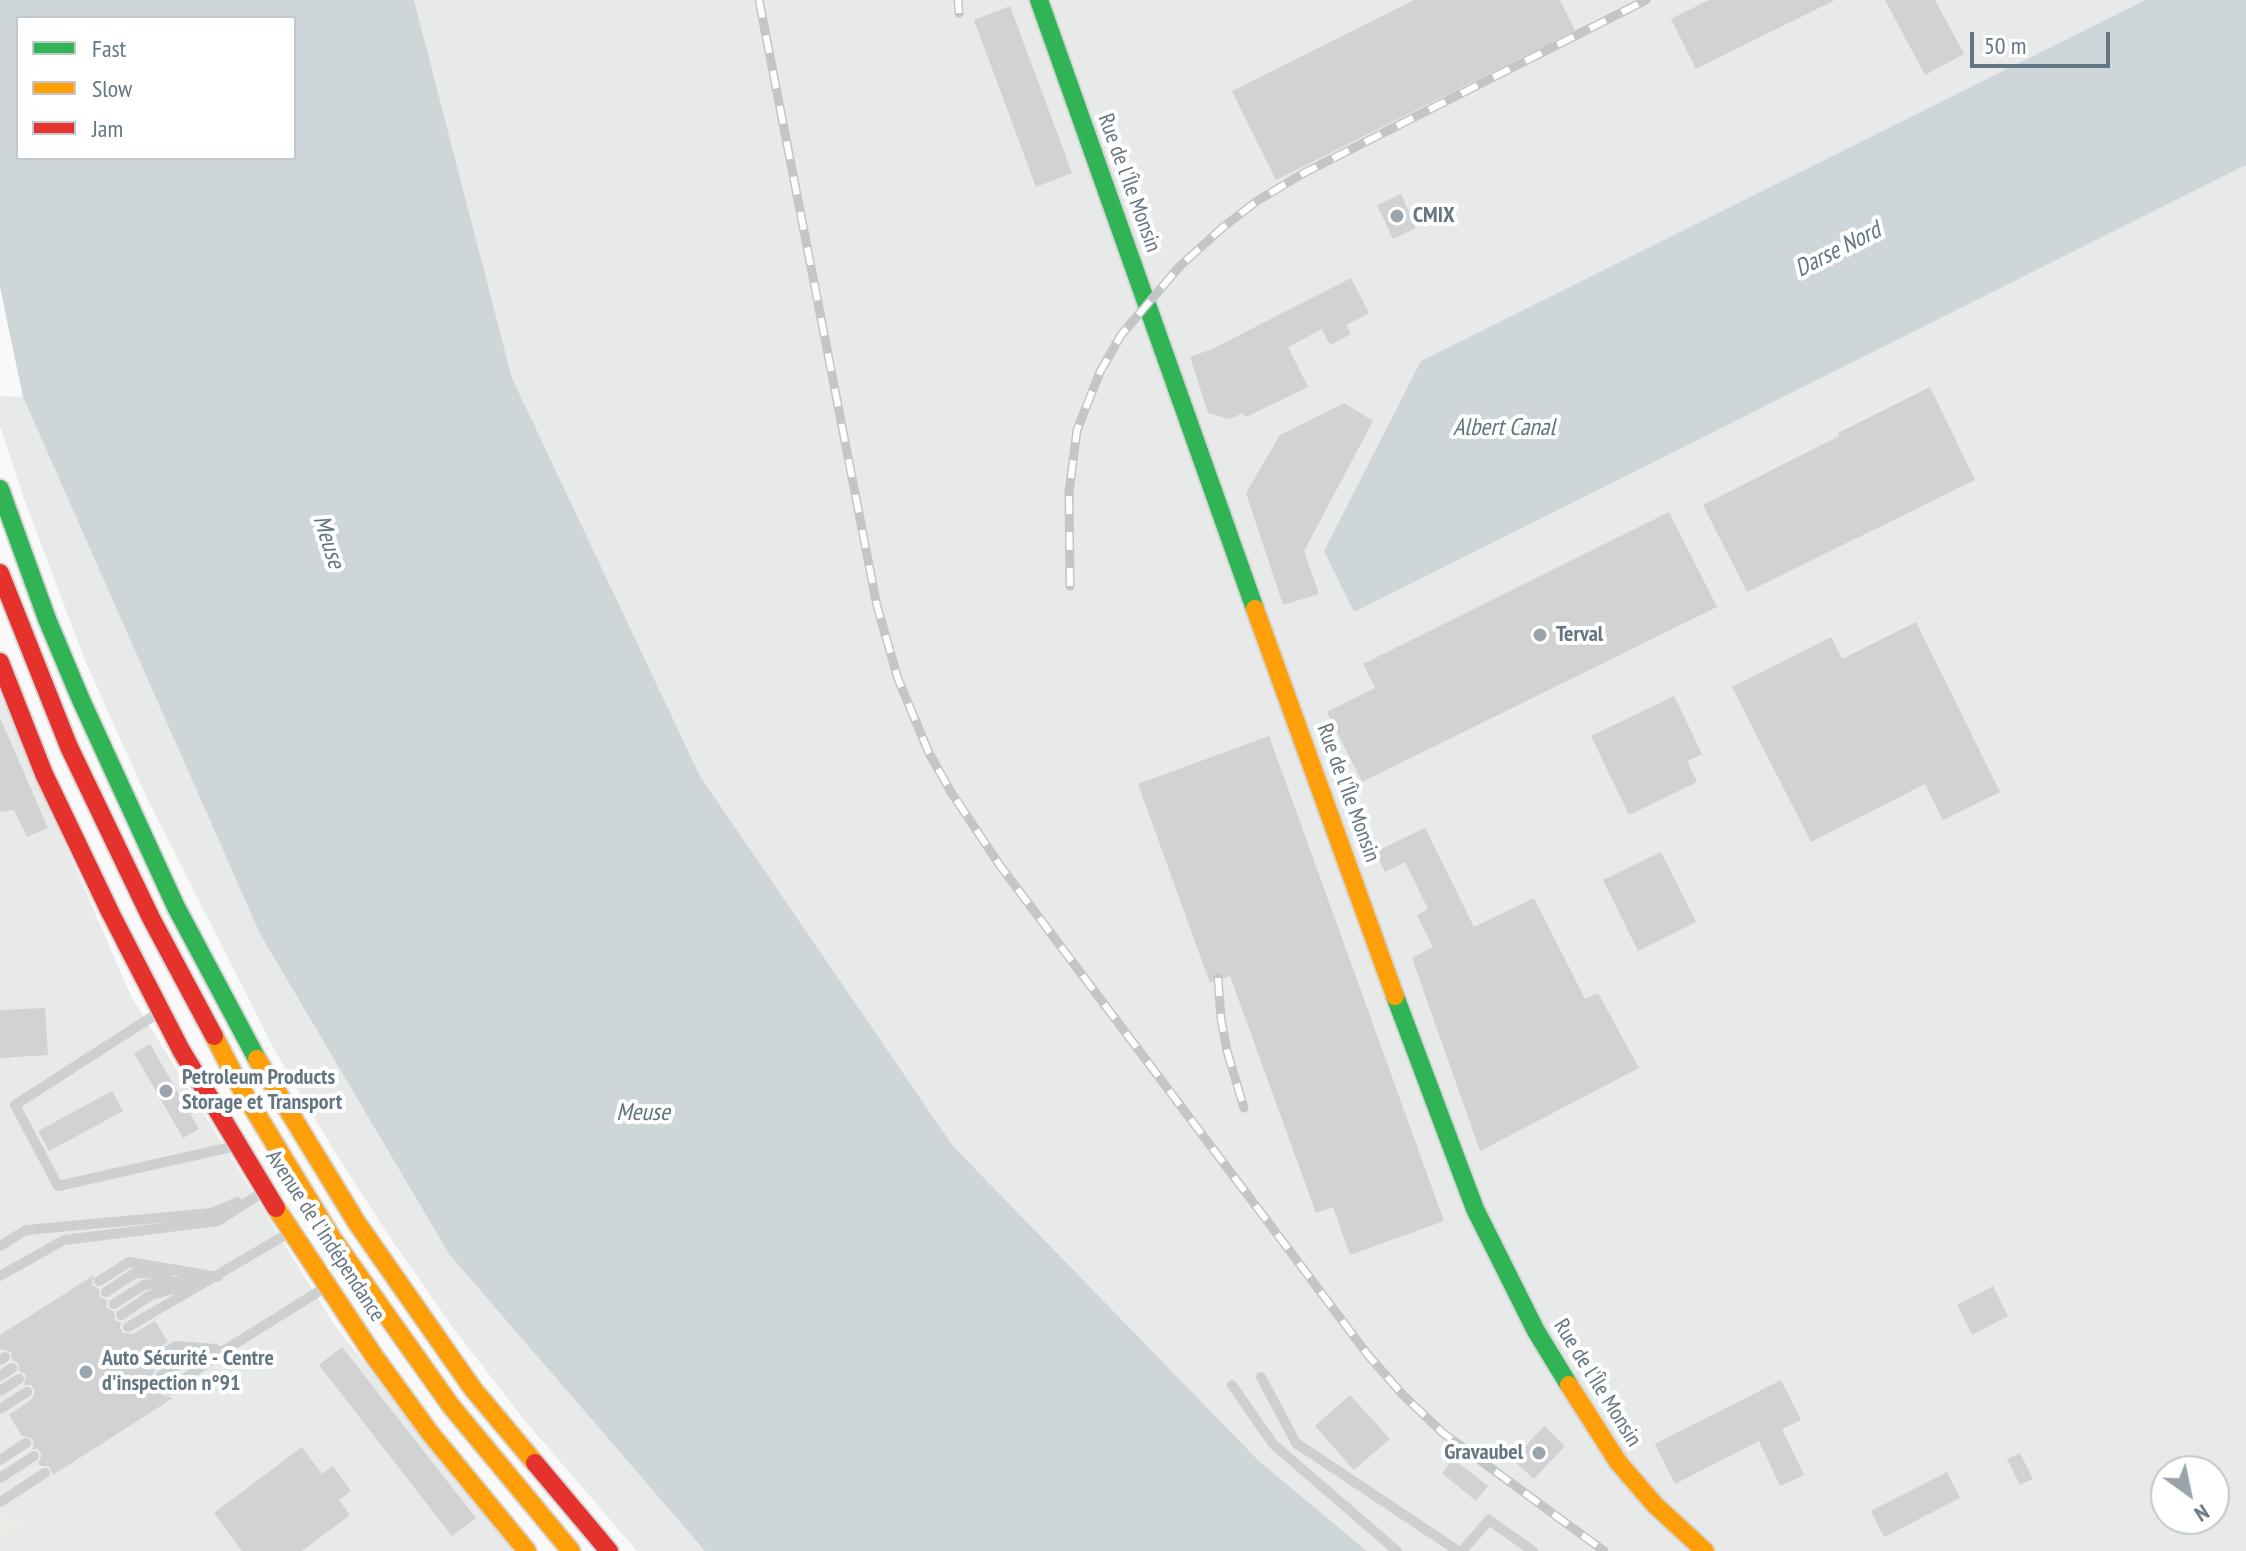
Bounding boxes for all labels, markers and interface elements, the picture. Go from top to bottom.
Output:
legend [16,16,296,160]
scale bar [1974,16,2114,66]
text: 50 m [1984,30,2026,61]
text: Fast [92,33,126,64]
text: Slow [92,73,132,104]
street label: Rue de l'Île Monsin [1092,110,1166,256]
text: Jam [92,113,123,144]
place label: CMIX [1413,203,1455,229]
marker: CMIX [1388,207,1406,225]
water label: Darse Nord [1790,216,1886,284]
water label: Albert Canal [1453,414,1555,442]
water label: Meuse [306,512,350,572]
place label: Terval [1556,622,1603,648]
marker: Terval [1531,626,1549,644]
street label: Rue de l'Île Monsin [1311,720,1385,866]
place label: Petroleum Products Storage et Transport [182,1065,342,1116]
marker: Petroleum Products Storage et Transport [157,1082,175,1100]
water label: Meuse [616,1099,670,1127]
street label: Avenue de l'Indépendance [260,1145,390,1327]
street label: Rue de l'Île Monsin [1547,1314,1647,1452]
place label: Auto Sécurité - Centre d'inspection n°91 [102,1346,274,1398]
marker: Auto Sécurité - Centre d'inspection n°91 [77,1363,95,1381]
place label: Gravaubel [1444,1440,1523,1466]
marker: Gravaubel [1530,1444,1548,1462]
north arrow [2150,1455,2230,1535]
text: N [2189,1498,2215,1528]

